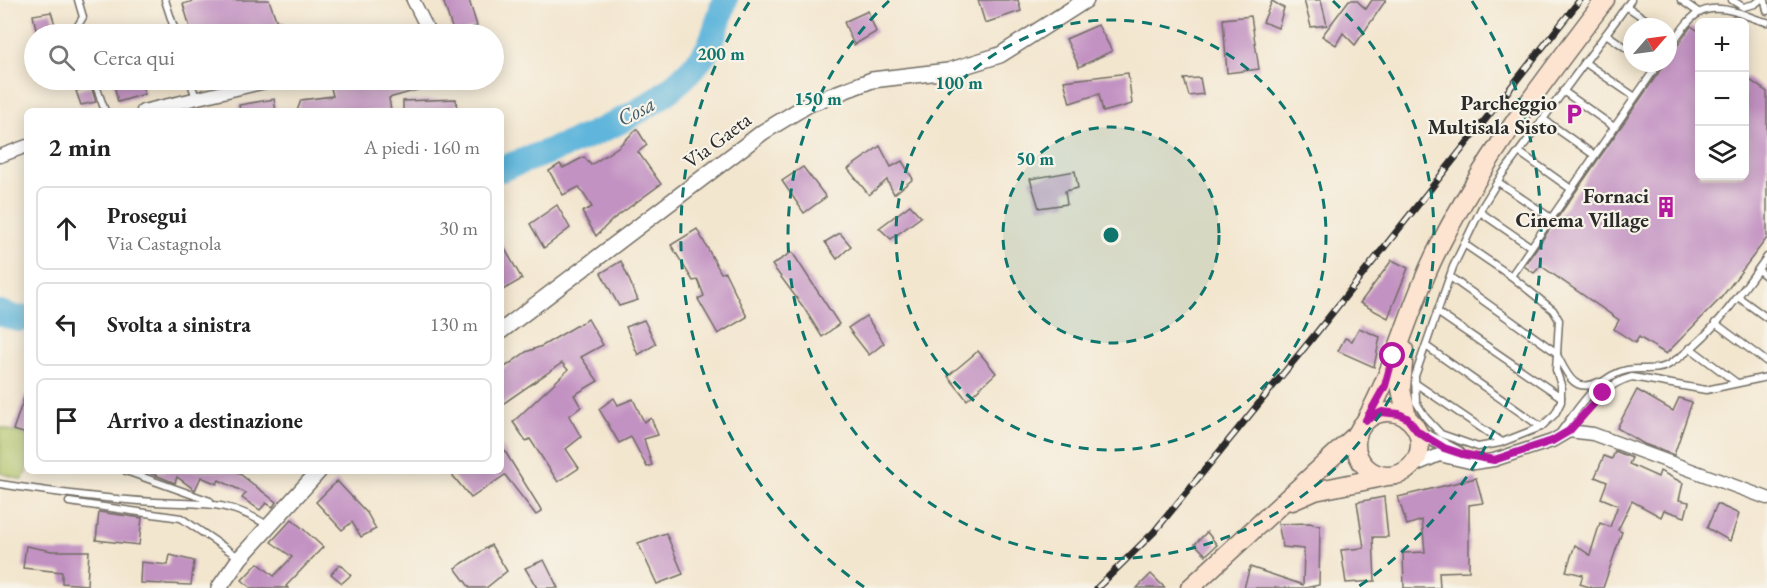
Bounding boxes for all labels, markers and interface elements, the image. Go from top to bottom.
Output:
north arrow [1623,18,1677,72]
map controls [1695,18,1749,180]
button: + [1695,18,1749,72]
search box [24,24,504,90]
icon: search [45,41,78,74]
text: 200 m [697,42,745,65]
text: Cerca qui [93,43,175,72]
text: 100 m [935,71,983,94]
button: − [1695,72,1749,126]
text: 150 m [794,87,842,110]
water label: Cosa [612,89,660,133]
place label: Parcheggio Multisala Sisto [1427,89,1557,140]
parking icon: Parcheggio Multisala Sisto [1562,102,1586,126]
street label: Via Gaeta [678,105,757,174]
button: layers [1695,126,1749,180]
text: 2 min [48,130,111,164]
text: A piedi · 160 m [364,134,480,160]
text: 50 m [1016,147,1054,170]
place label: Fornaci Cinema Village [1515,182,1649,233]
building icon: Fornaci Cinema Village [1654,195,1678,219]
text: Prosegui [107,201,187,230]
icon: ahead [50,212,83,245]
text: 30 m [439,215,478,241]
centre of rings [1101,225,1121,245]
text: Via Castagnola [107,230,221,256]
icon: left [50,308,83,341]
text: Svolta a sinistra [107,310,251,339]
text: 130 m [430,311,478,337]
route start [1379,342,1405,368]
route end [1589,379,1615,405]
icon: arrive [50,404,83,437]
text: Arrivo a destinazione [107,406,303,435]

